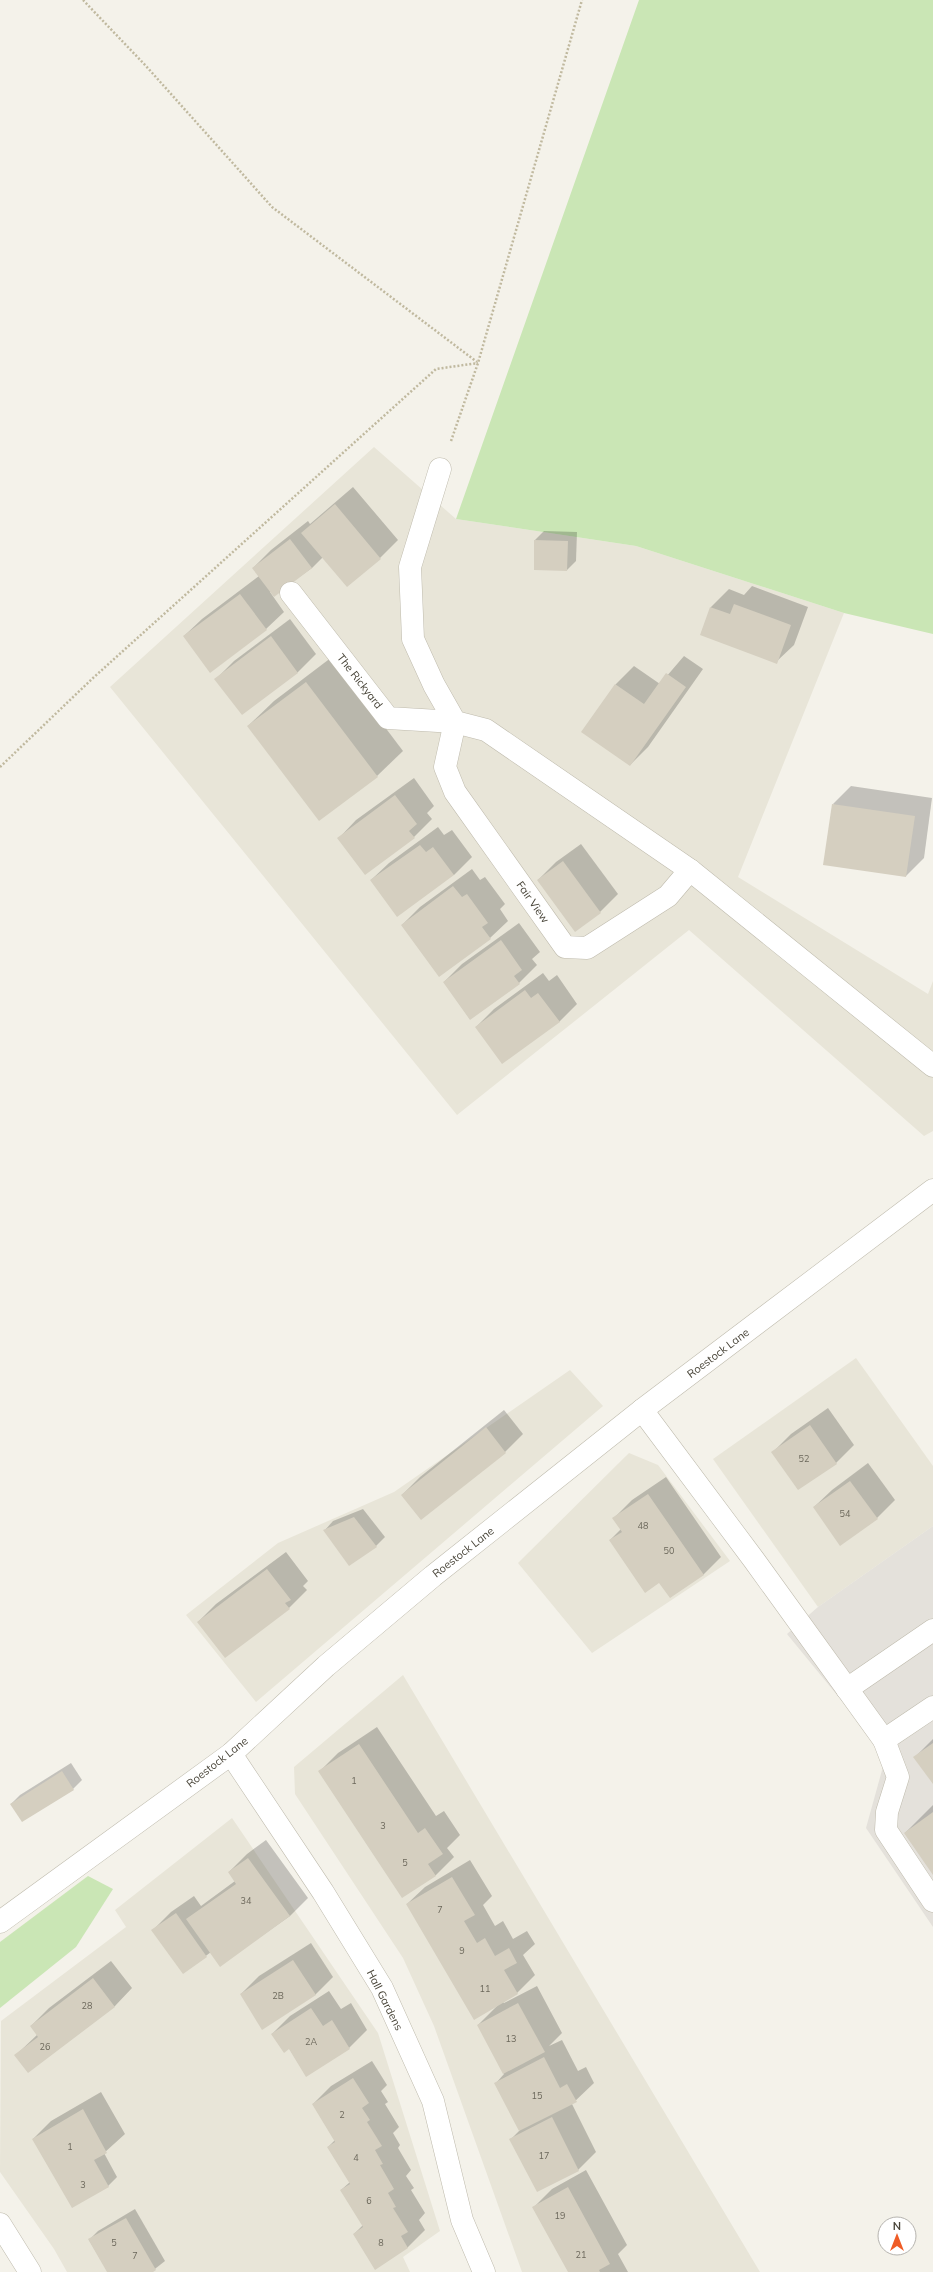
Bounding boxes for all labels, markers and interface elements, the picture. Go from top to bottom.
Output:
street label: The Rickyard [334,651,386,711]
street label: Fair View [514,878,553,926]
street label: Roestock Lane [684,1325,752,1381]
house number: 52 [799,1453,809,1464]
house number: 54 [840,1508,851,1519]
house number: 48 [638,1520,648,1531]
street label: Roestock Lane [429,1524,497,1580]
house number: 50 [664,1545,674,1556]
street label: Roestock Lane [183,1734,251,1790]
house number: 1 [351,1775,357,1786]
house number: 3 [380,1820,386,1831]
house number: 5 [402,1857,408,1868]
house number: 34 [241,1895,252,1906]
house number: 7 [437,1904,443,1915]
house number: 9 [459,1945,465,1956]
street label: Hall Gardens [364,1967,406,2033]
house number: 11 [480,1983,490,1994]
house number: 2B [272,1990,284,2001]
house number: 28 [82,2000,92,2011]
house number: 13 [506,2033,516,2044]
house number: 2A [305,2036,317,2047]
house number: 26 [40,2041,50,2052]
house number: 15 [532,2090,543,2101]
house number: 2 [339,2109,345,2120]
house number: 1 [67,2141,73,2152]
house number: 17 [539,2150,549,2161]
house number: 4 [353,2152,359,2163]
house number: 3 [80,2179,86,2190]
house number: 6 [366,2195,372,2206]
house number: 19 [555,2210,565,2221]
north arrow [877,2216,917,2256]
text: N [893,2219,901,2233]
house number: 5 [111,2237,117,2248]
house number: 8 [378,2237,384,2248]
house number: 21 [576,2249,586,2260]
house number: 7 [132,2250,138,2261]

